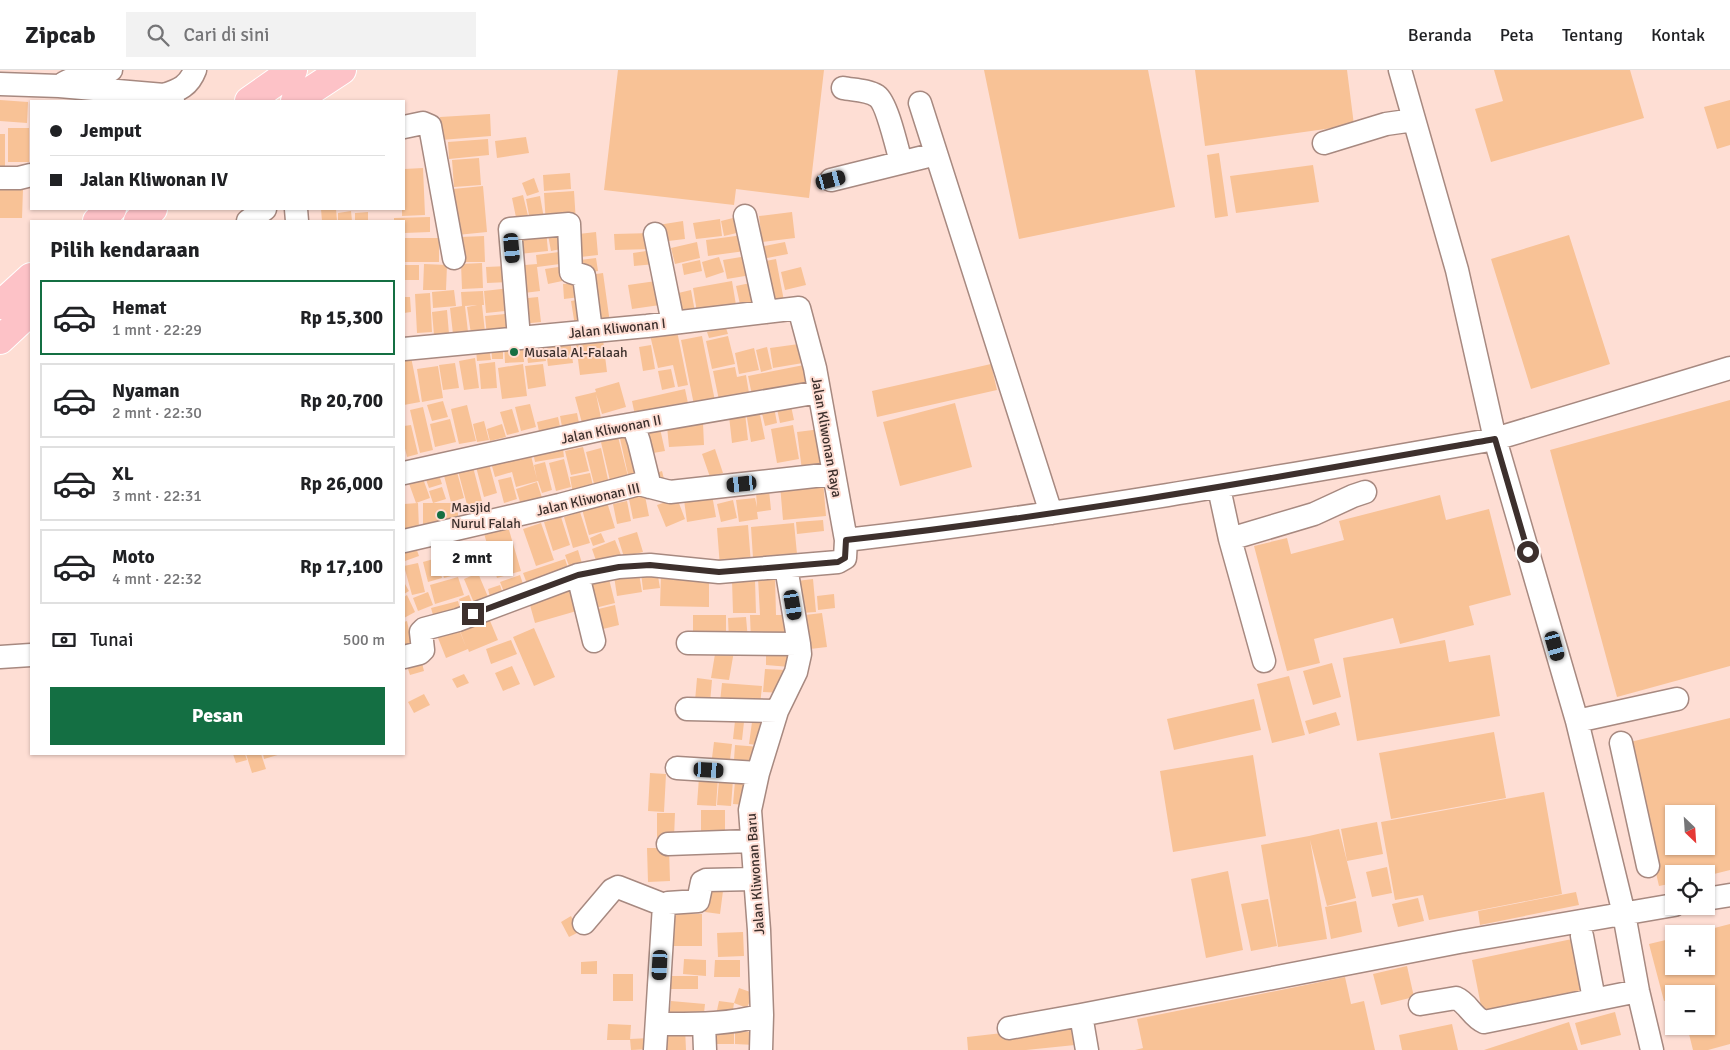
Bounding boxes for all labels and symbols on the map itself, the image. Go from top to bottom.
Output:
car [814,169,847,191]
car [503,232,520,264]
street label: Jalan Kliwonan I [568,315,667,342]
place label: Musala Al-Falaah [524,344,628,361]
marker: Musala Al-Falaah [508,346,520,358]
street label: Jalan Kliwonan Raya [808,375,846,499]
street label: Jalan Kliwonan II [559,411,663,448]
car [726,475,757,493]
street label: Jalan Kliwonan III [535,479,642,520]
place label: Masjid Nurul Falah [451,499,521,532]
marker: Masjid Nurul Falah [435,509,447,521]
route start [1517,541,1539,563]
callout: 2 mnt [432,542,514,576]
car [783,589,802,621]
route end [462,603,484,625]
car [1543,630,1566,662]
car [693,762,724,778]
north arrow [1665,805,1715,855]
street label: Jalan Kliwonan Baru [743,813,768,935]
car [651,950,668,980]

